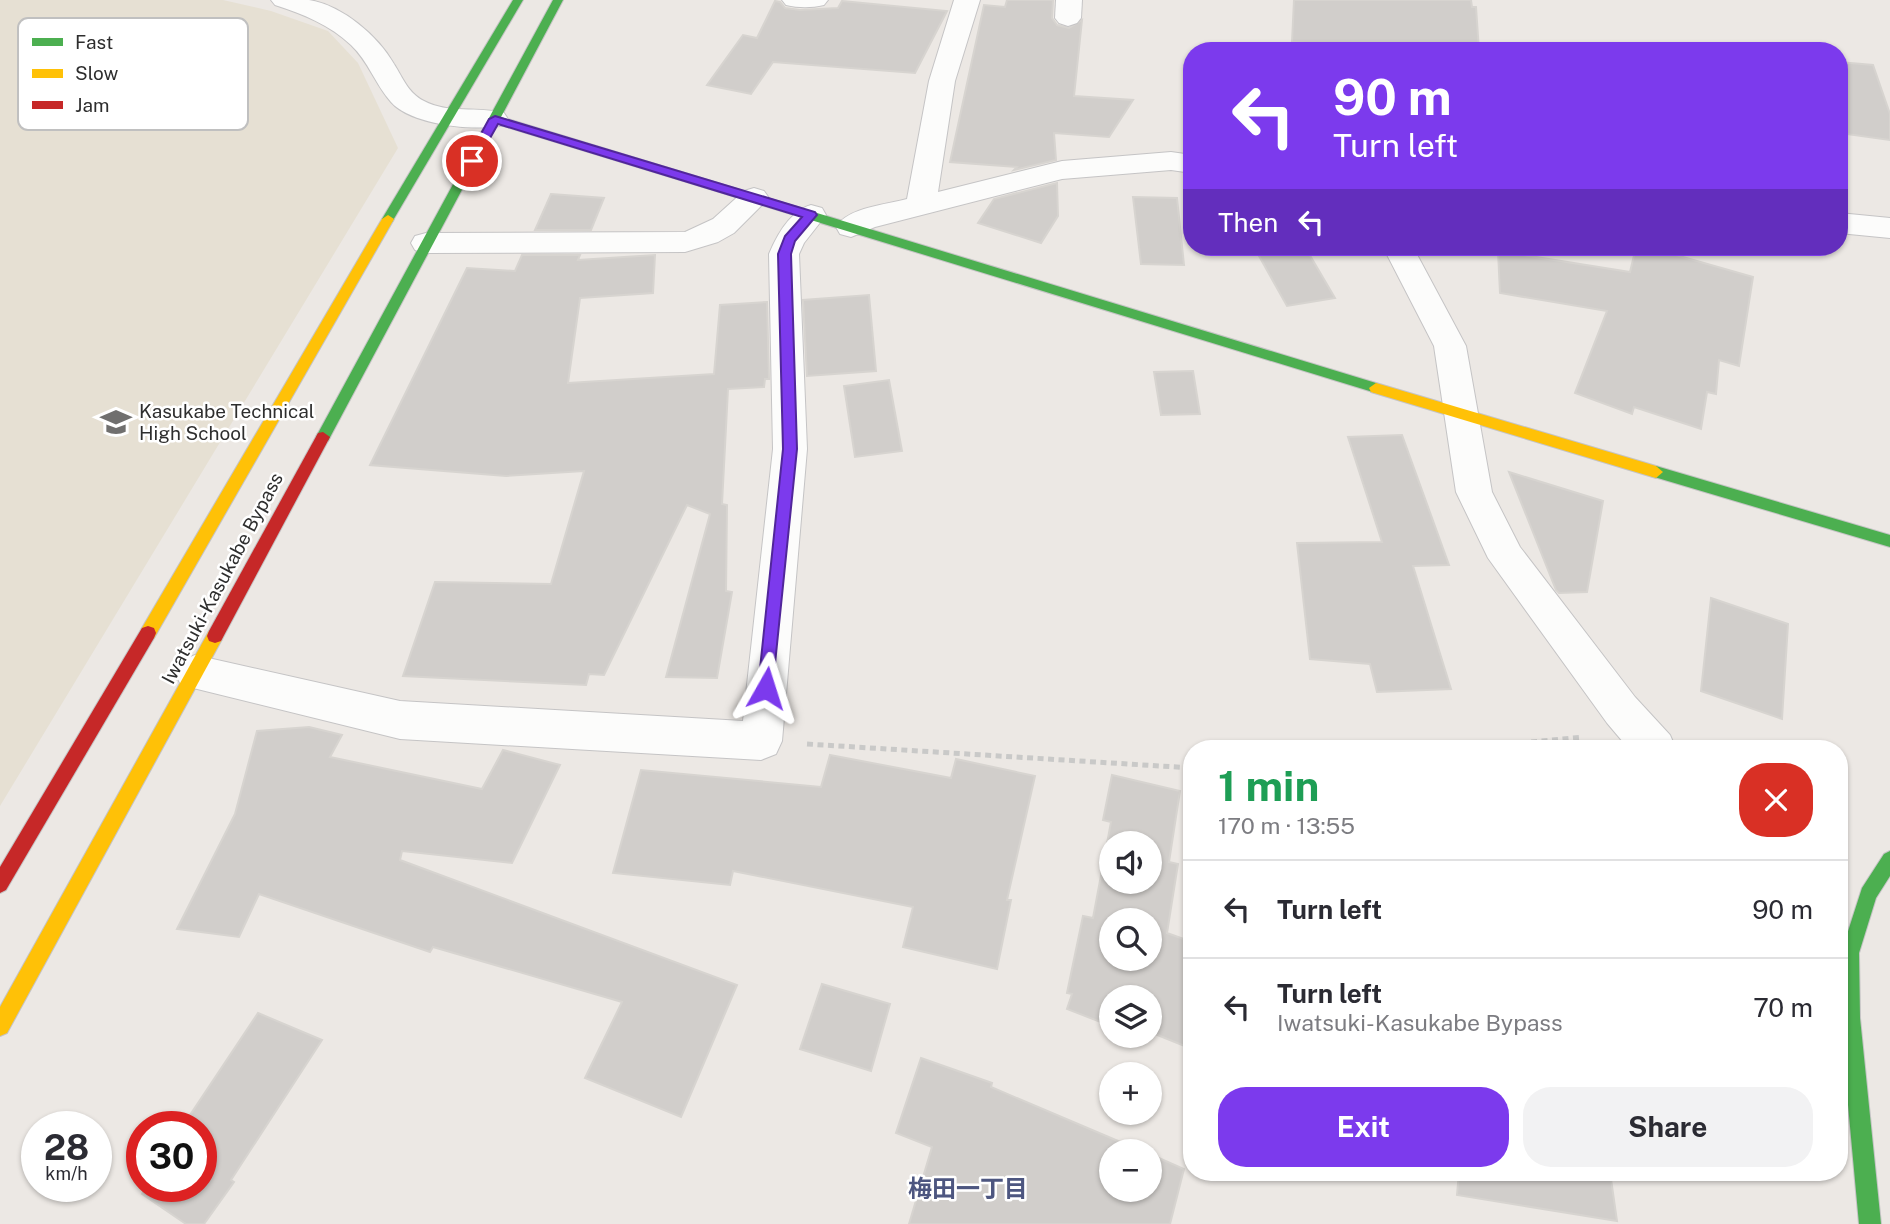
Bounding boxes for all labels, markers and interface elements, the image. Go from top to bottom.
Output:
legend [18,18,248,130]
text: Fast [75,31,113,53]
text: Slow [75,62,119,84]
text: 90 m [1333,68,1452,126]
icon: left [1218,70,1309,161]
text: Jam [75,94,109,116]
text: Turn left [1333,127,1458,164]
pin [442,131,502,191]
icon: arrive [453,142,491,180]
icon: left [1292,203,1330,241]
text: Then [1218,207,1278,238]
place label: Kasukabe Technical High School [139,400,315,444]
school or university icon: Kasukabe Technical High School [99,405,133,439]
street label: Iwatsuki-Kasukabe Bypass [157,469,287,687]
position arrow [729,651,803,725]
text: 1 min [1218,761,1319,810]
button: close [1739,763,1813,837]
text: 170 m · 13:55 [1218,812,1355,839]
map controls [1099,831,1162,1202]
button: sound [1099,831,1162,894]
icon: left [1218,890,1256,928]
text: Turn left [1277,894,1382,925]
text: 90 m [1752,894,1813,925]
button: search [1099,908,1162,971]
text: Turn left [1277,978,1382,1009]
button: layers [1099,985,1162,1048]
icon: left [1218,988,1256,1026]
text: 70 m [1753,992,1813,1023]
text: Iwatsuki-Kasukabe Bypass [1277,1009,1563,1036]
button: + [1099,1062,1162,1125]
button: Exit [1218,1087,1509,1167]
button: Share [1523,1087,1813,1167]
speed limit sign: 30 [126,1111,217,1202]
text: 28 [44,1127,89,1168]
button: − [1099,1139,1162,1202]
text: km/h [45,1163,88,1184]
district label: 梅田一丁目 [908,1174,1028,1202]

